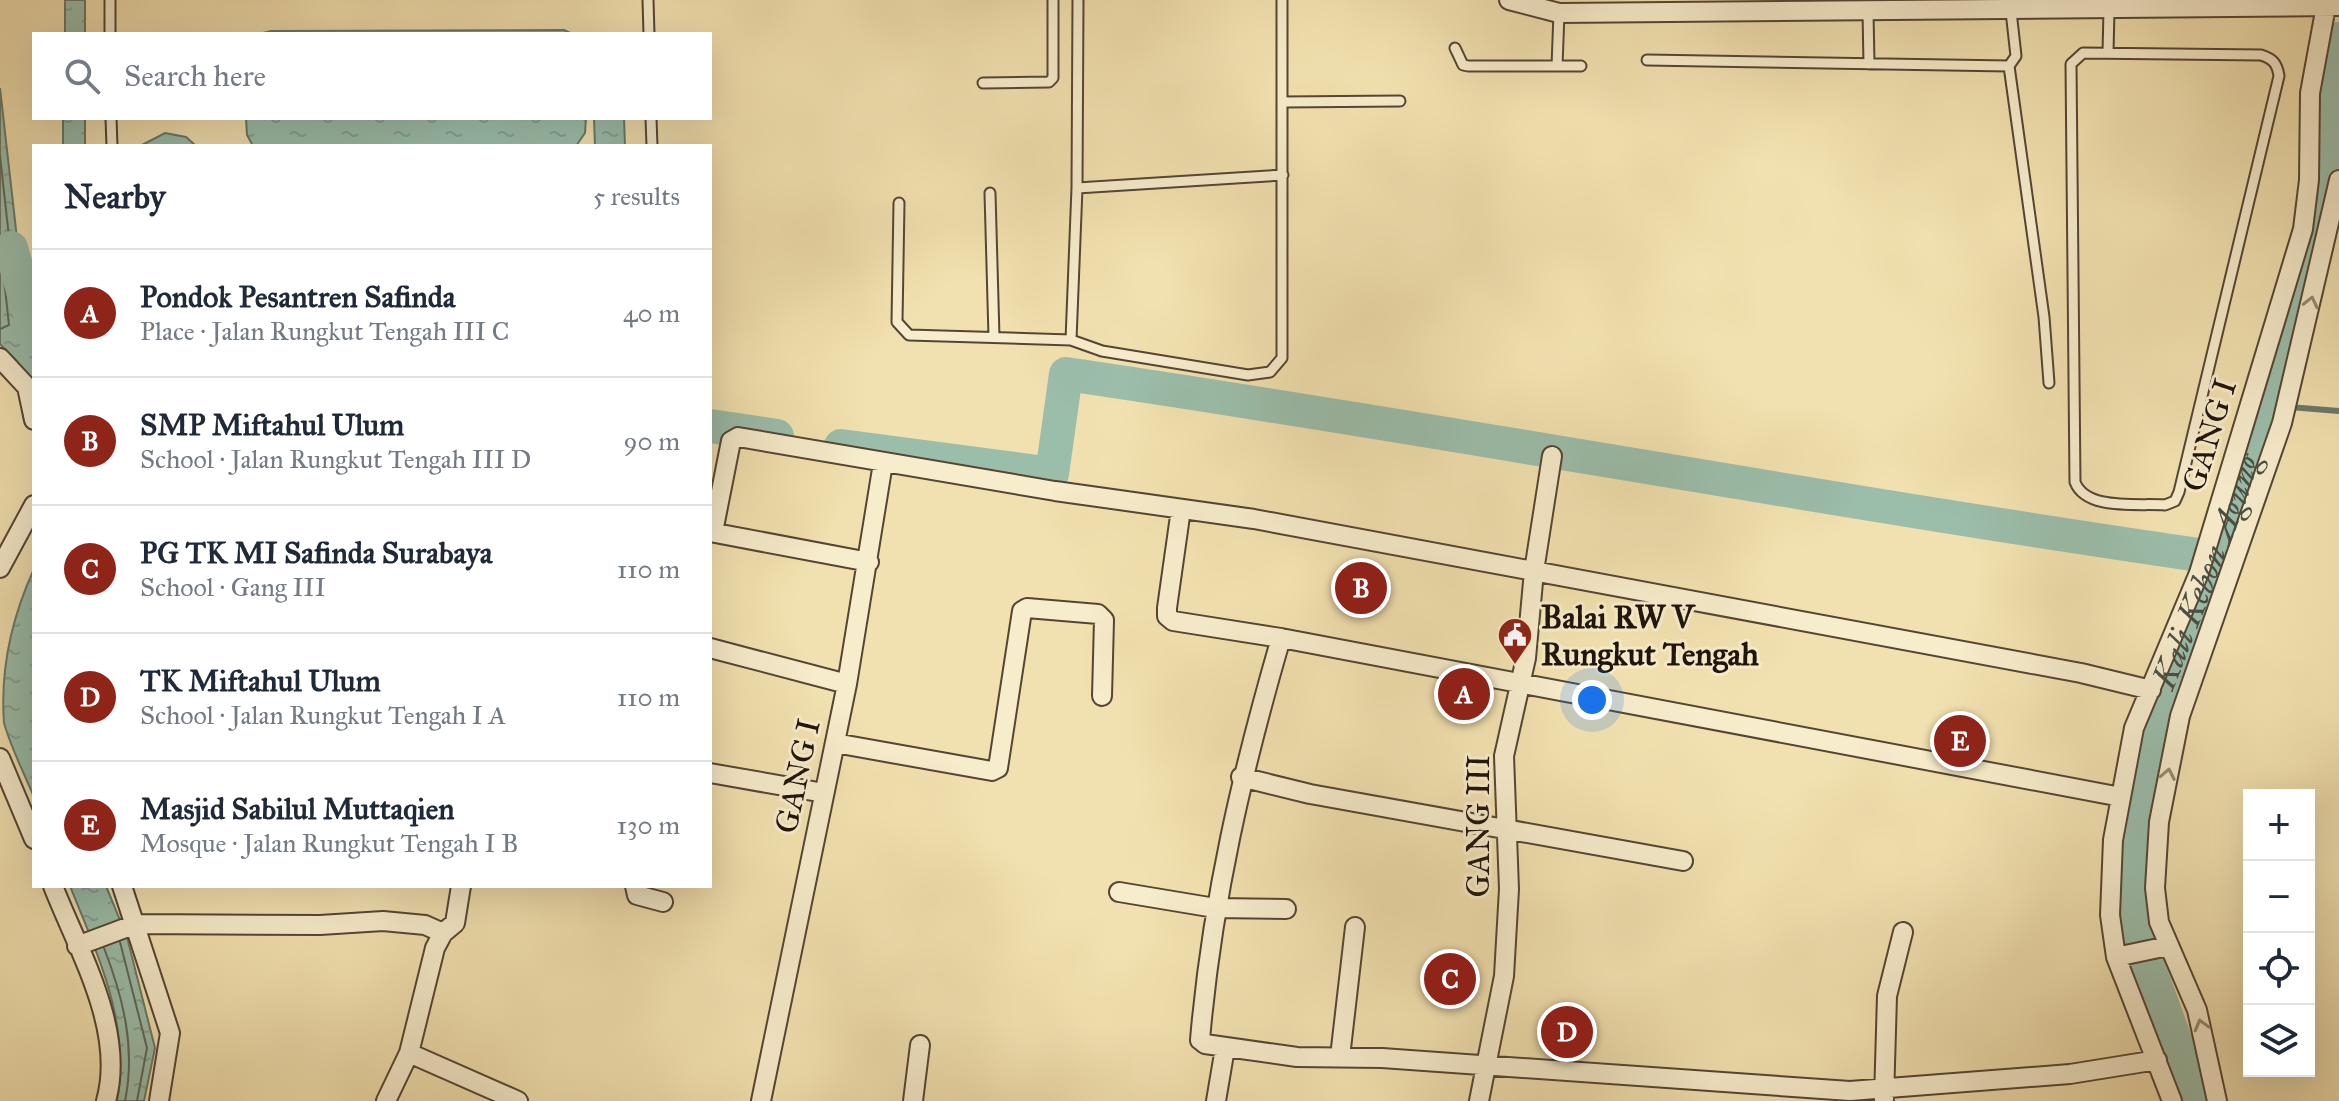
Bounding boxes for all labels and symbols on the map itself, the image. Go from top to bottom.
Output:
one-way arrow [2302,296,2319,309]
street label: GANG I [2174,374,2245,496]
water label: Kali Kebon Agung [2142,447,2270,696]
pin: B [1335,558,1387,618]
place label: Balai RW V Rungkut Tengah [1541,598,1759,674]
public building icon: Balai RW V Rungkut Tengah [1496,616,1534,666]
pin: A [1438,664,1490,724]
your location [1572,680,1612,720]
pin: E [1934,711,1986,771]
street label: GANG I [766,715,829,837]
street label: GANG III [1459,754,1498,898]
one-way arrow [2159,768,2176,782]
pin: C [1424,949,1476,1009]
pin: D [1541,1002,1593,1062]
one-way arrow [2194,1018,2211,1032]

